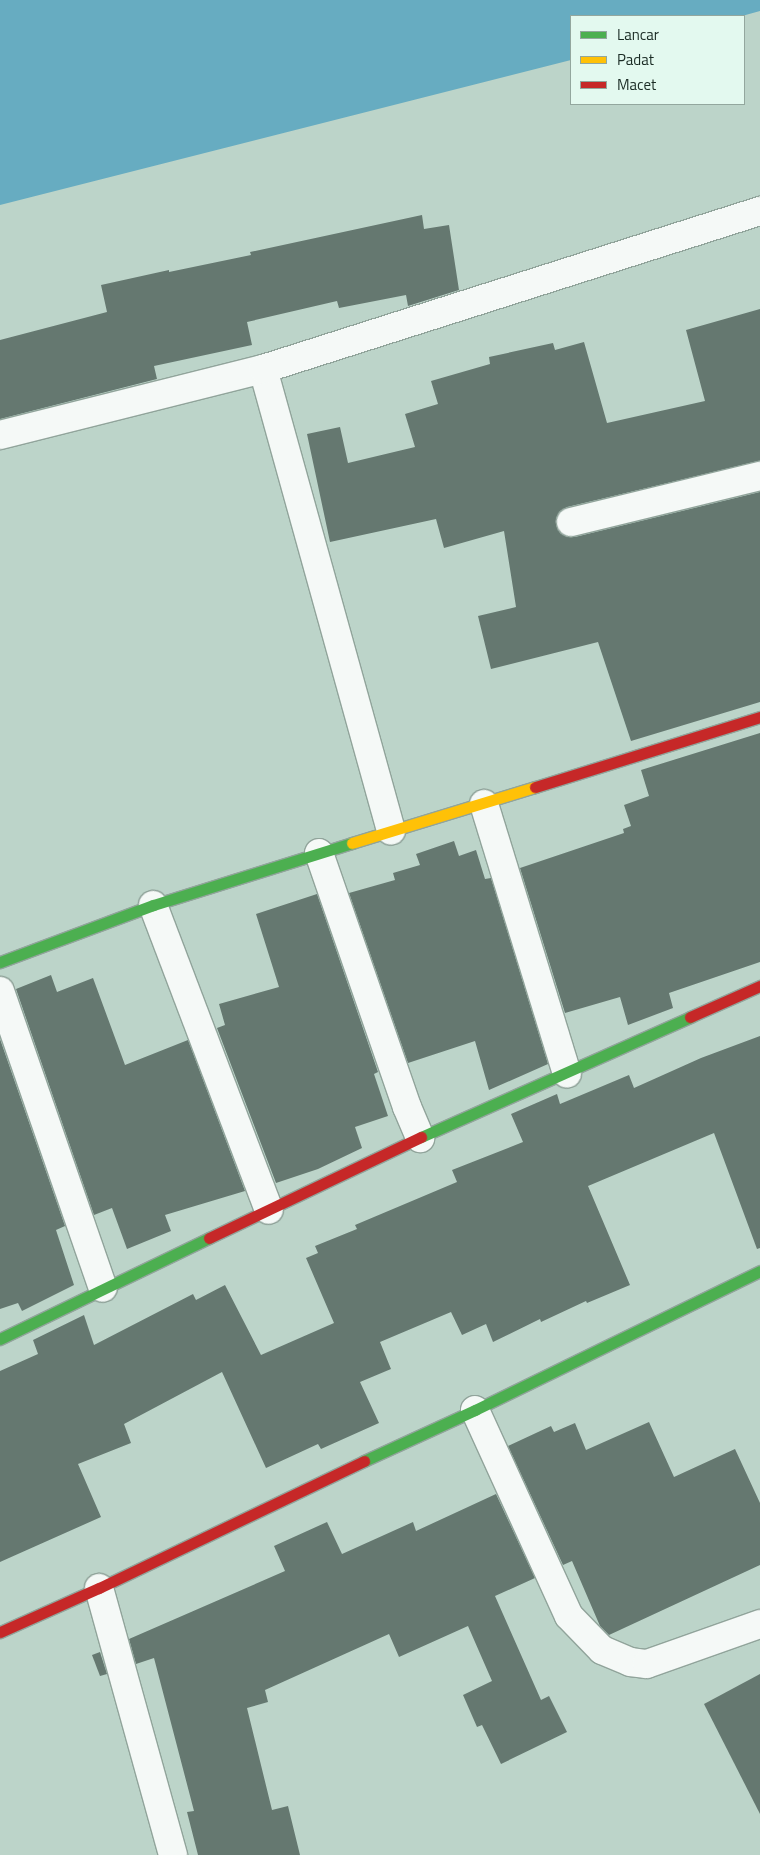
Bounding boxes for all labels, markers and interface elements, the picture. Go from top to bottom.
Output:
legend [570,15,745,105]
text: Lancar [617,23,659,46]
text: Padat [617,48,654,71]
text: Macet [617,73,656,96]

